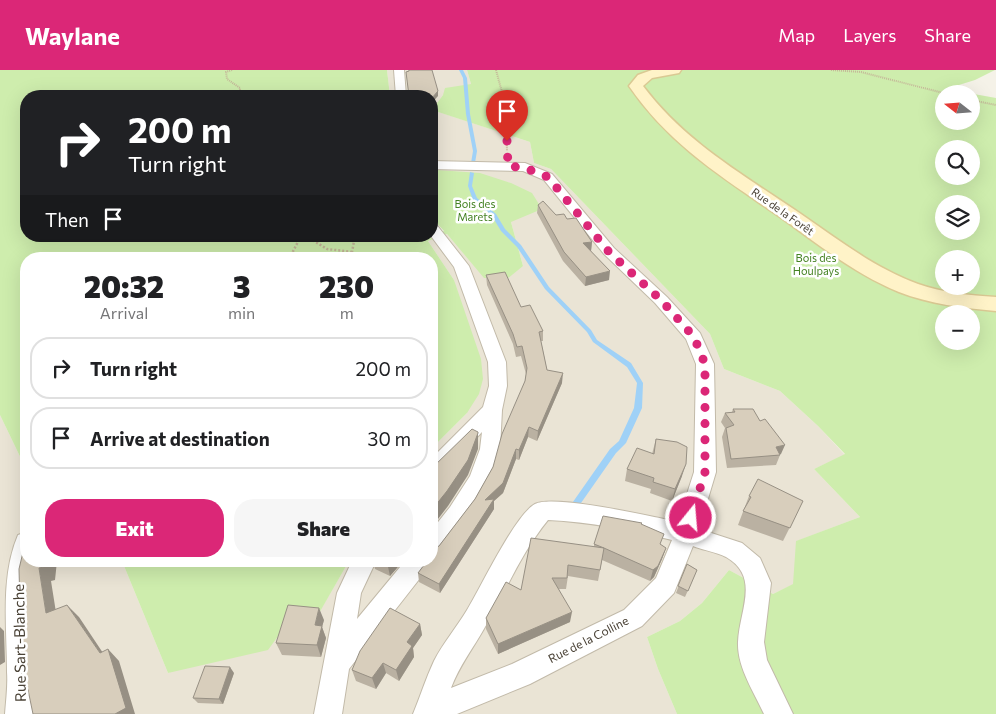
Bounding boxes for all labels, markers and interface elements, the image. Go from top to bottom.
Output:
text: Waylane [25,21,120,50]
text: Map [778,24,815,46]
text: Layers [843,24,896,46]
text: Share [924,24,971,46]
north arrow [935,85,980,130]
map controls [935,85,980,350]
pin [486,90,528,141]
icon: arrive [493,97,521,125]
text: 200 m [128,107,231,150]
icon: right [45,110,110,175]
button: search [935,140,980,185]
text: Turn right [128,150,226,177]
street label: Rue de la Forêt [749,185,817,238]
button: layers [935,195,980,240]
park label: Bois des Marets [455,197,495,223]
icon: arrive [99,205,127,233]
text: Then [45,208,89,231]
button: + [935,250,980,295]
park label: Bois des Houlpays [793,251,839,277]
text: 20:32 [84,267,164,304]
text: 3 [233,267,250,304]
text: 230 [319,267,374,304]
text: Arrival [100,303,148,322]
text: min [228,303,255,322]
text: m [340,303,354,322]
button: − [935,305,980,350]
icon: right [47,354,75,382]
text: Turn right [90,357,177,380]
text: 200 m [356,357,411,380]
icon: arrive [47,424,75,452]
text: Arrive at destination [90,427,270,450]
text: 30 m [368,427,411,450]
position arrow [664,491,716,543]
button: Exit [45,499,224,557]
button: Share [234,499,413,557]
street label: Rue Sart-Blanche [9,584,29,702]
street label: Rue de la Colline [545,613,631,665]

